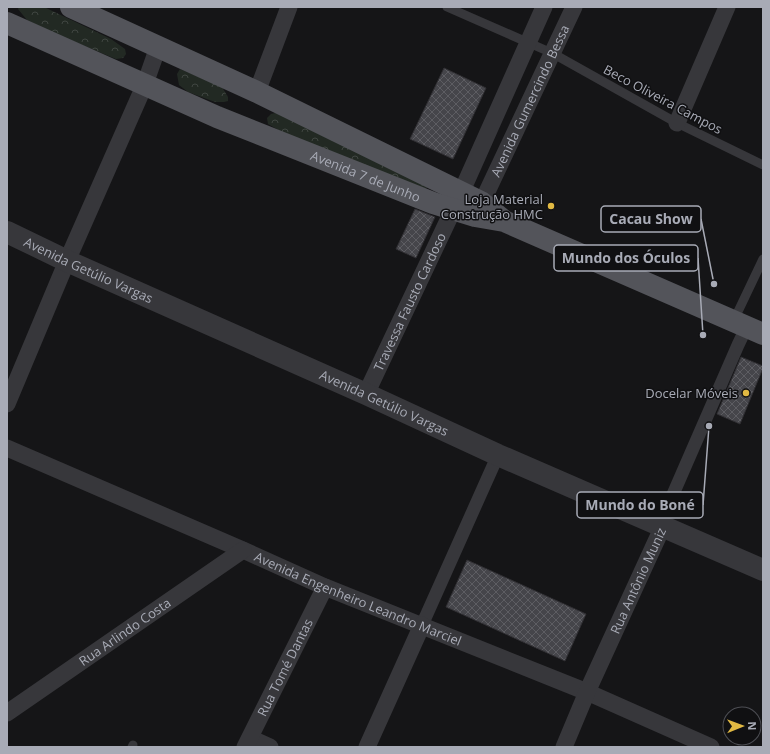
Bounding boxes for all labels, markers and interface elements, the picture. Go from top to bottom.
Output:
street label: Avenida Gumercindo Bessa [486,22,573,180]
street label: Beco Oliveira Campos [600,60,726,138]
street label: Avenida 7 de Junho [308,146,423,206]
place label: Loja Material Construção HMC [441,190,543,223]
marker: Loja Material Construção HMC [546,201,556,211]
callout: Cacau Show [601,206,701,232]
text: Cacau Show [609,209,693,228]
street label: Travessa Fausto Cardoso [369,229,450,374]
street label: Avenida Getúlio Vargas [21,233,156,307]
callout: Mundo dos Óculos [554,245,698,271]
text: Mundo dos Óculos [562,248,690,267]
street label: Avenida Getúlio Vargas [317,366,452,440]
place label: Docelar Móveis [645,384,738,402]
marker: Docelar Móveis [741,388,751,398]
callout: Mundo do Boné [577,492,703,518]
text: Mundo do Boné [585,495,695,514]
street label: Rua Antônio Muniz [606,525,670,637]
street label: Avenida Engenheiro Leandro Marciel [252,547,464,650]
street label: Rua Arlindo Costa [75,594,174,670]
street label: Rua Tomé Dantas [253,615,317,719]
north arrow [722,706,762,746]
text: N [745,721,760,730]

